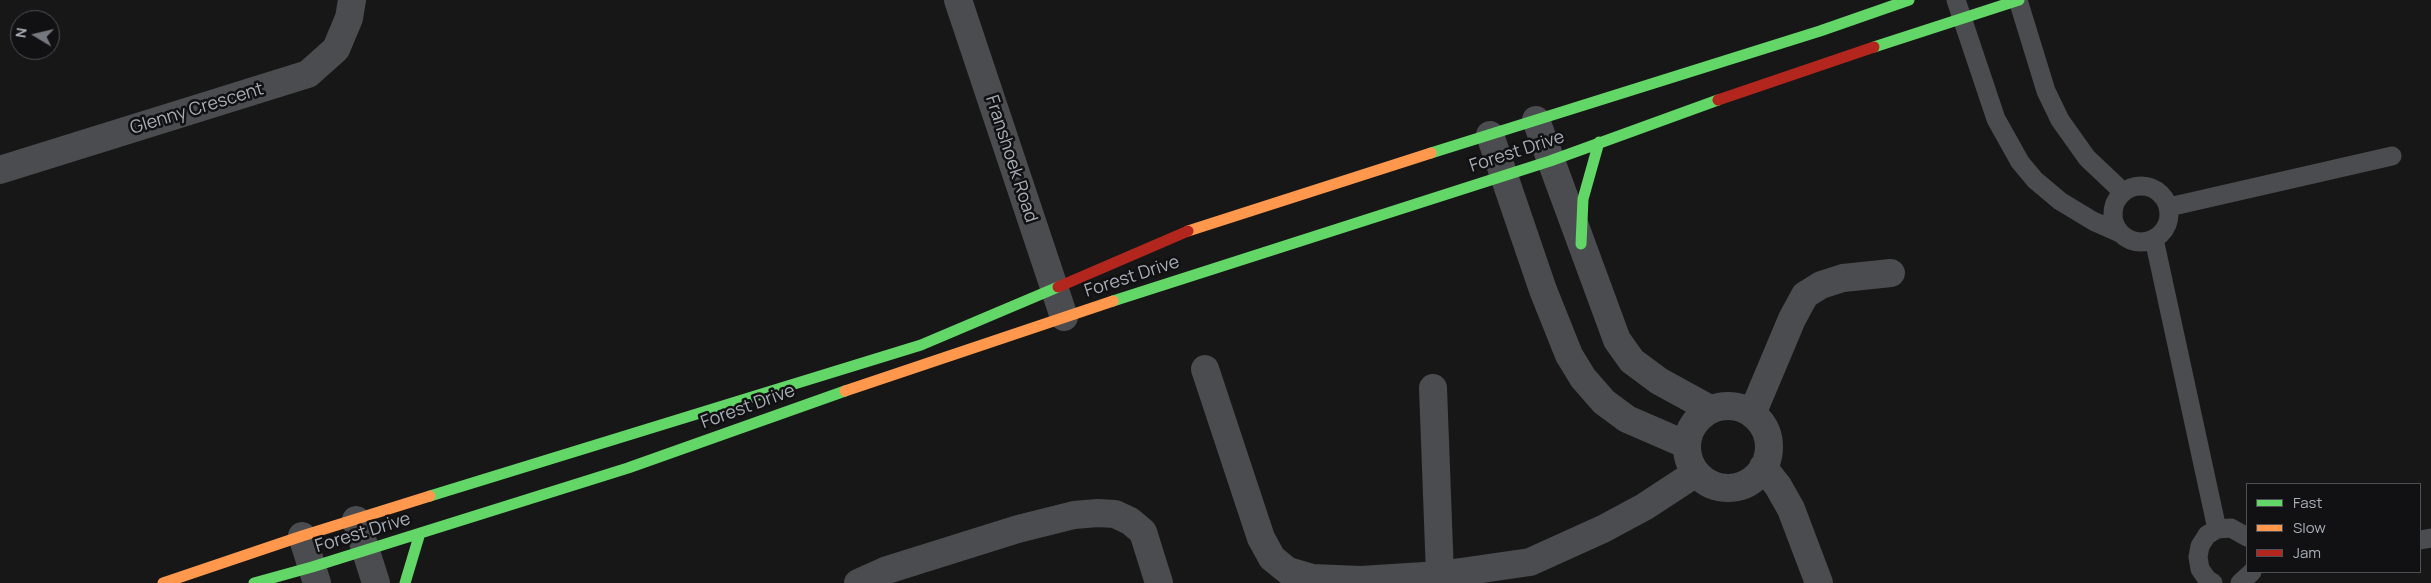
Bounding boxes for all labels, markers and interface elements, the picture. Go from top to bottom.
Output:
north arrow [10,10,60,60]
text: N [11,26,31,39]
street label: Glenny Crescent [128,78,266,140]
street label: Franshoek Road [980,93,1042,225]
street label: Forest Drive [1467,126,1567,178]
street label: Forest Drive [1082,251,1182,303]
street label: Forest Drive [698,380,798,434]
legend [2246,483,2421,573]
text: Fast [2293,492,2322,513]
street label: Forest Drive [313,508,413,558]
text: Slow [2293,517,2326,538]
text: Jam [2293,542,2321,563]

